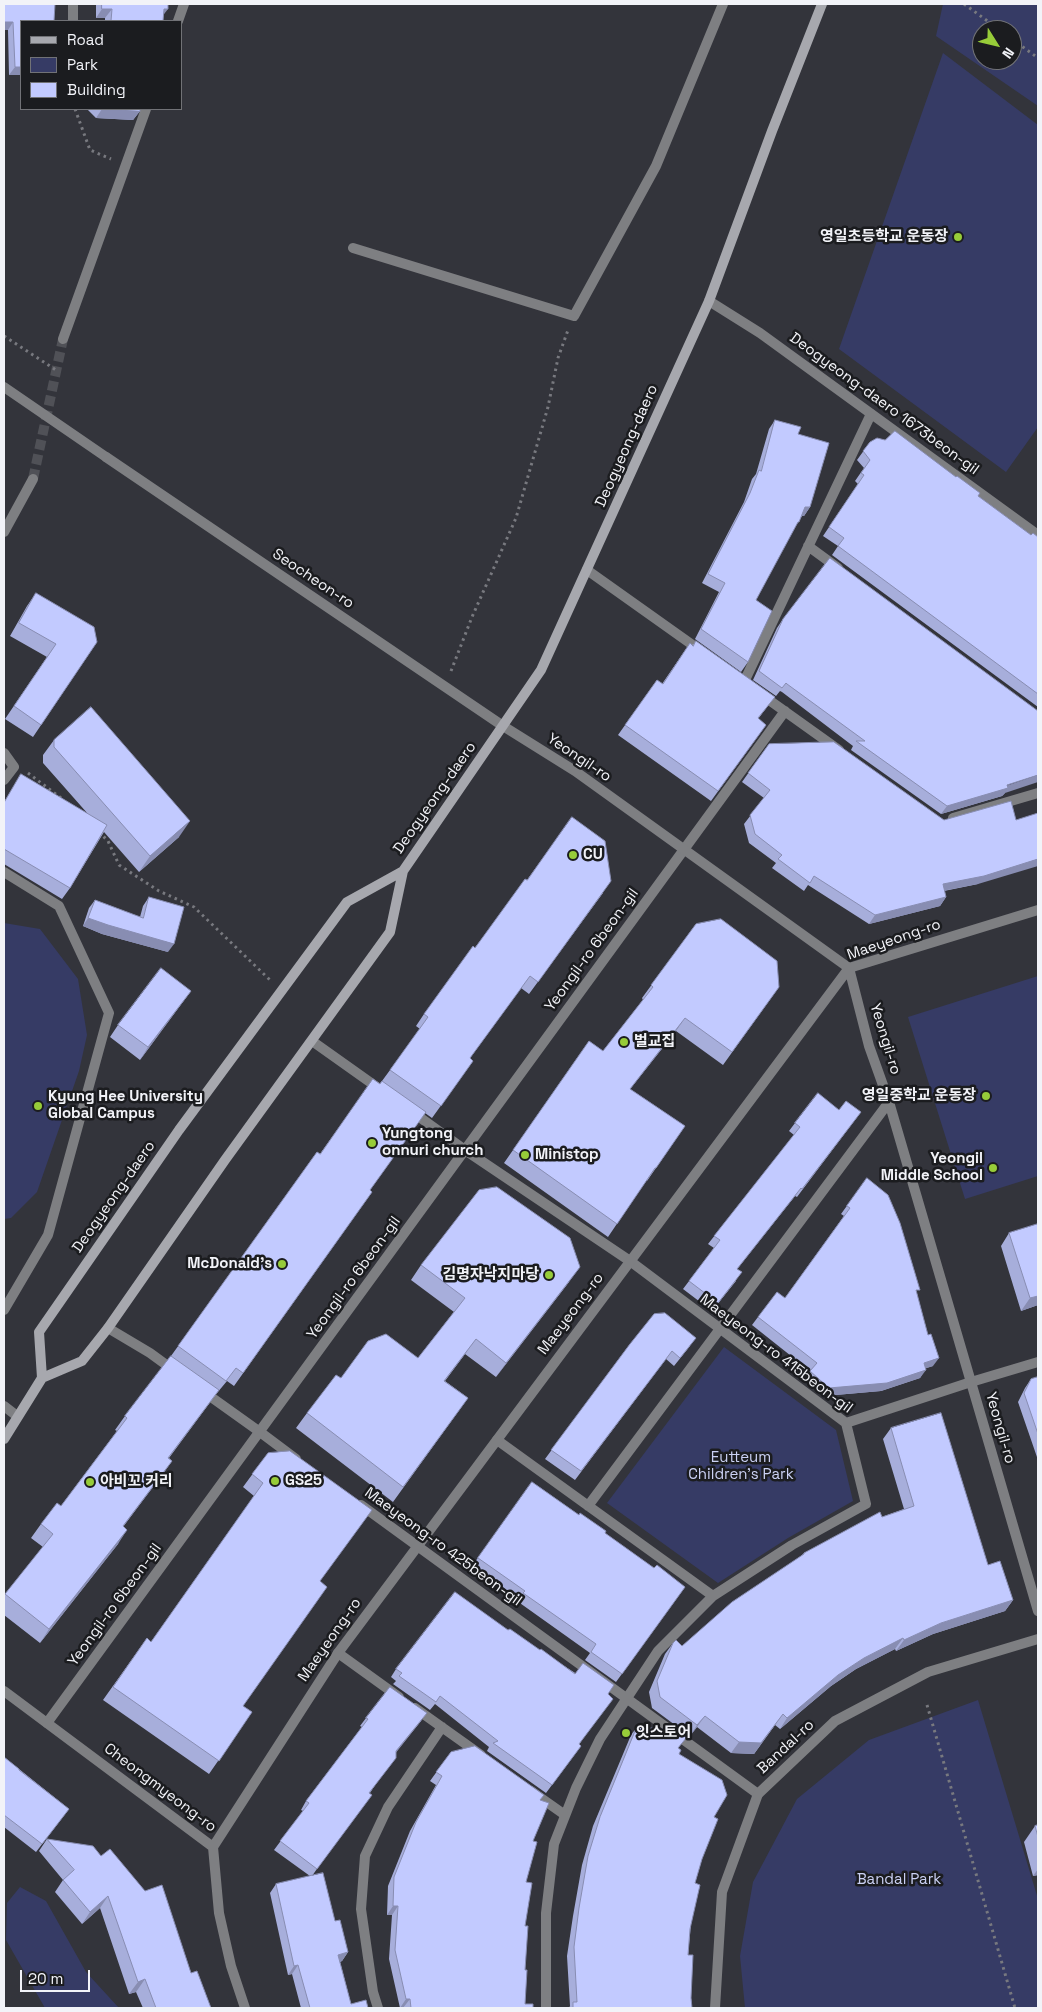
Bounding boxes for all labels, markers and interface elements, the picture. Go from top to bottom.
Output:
legend [20,20,182,110]
north arrow [972,20,1022,70]
text: Road [67,30,104,49]
text: N [998,44,1018,62]
text: Park [67,55,98,74]
text: Building [67,80,126,99]
place label: 영일초등학교 운동장 [820,228,948,246]
marker: 영일초등학교 운동장 [952,231,964,243]
street label: Deogyeong-daero 1673beon-gil [786,329,982,479]
street label: Deogyeong-daero [592,382,662,510]
street label: Seocheon-ro [269,545,357,613]
street label: Yeongil-ro [543,730,615,786]
street label: Deogyeong-daero [390,739,480,857]
place label: CU [583,846,603,864]
marker: CU [567,849,579,861]
street label: Yeongil-ro 6beon-gil [541,885,643,1015]
street label: Maeyeong-ro [845,916,943,964]
street label: Yeongil-ro [866,1001,904,1077]
place label: 벌교집 [634,1033,675,1051]
marker: 벌교집 [618,1036,630,1048]
place label: 영일중학교 운동장 [862,1087,976,1105]
place label: Kyung Hee University Global Campus [48,1088,203,1123]
marker: 영일중학교 운동장 [980,1090,992,1102]
marker: Kyung Hee University Global Campus [32,1100,44,1112]
place label: Yungtong onnuri church [382,1125,483,1160]
marker: Yungtong onnuri church [366,1137,378,1149]
street label: Deogyeong-daero [69,1138,159,1256]
place label: Ministop [535,1146,598,1164]
marker: Ministop [519,1149,531,1161]
place label: Yeongil Middle School [881,1150,983,1185]
marker: Yeongil Middle School [987,1162,999,1174]
street label: Yeongil-ro 6beon-gil [303,1213,405,1343]
place label: McDonald's [187,1255,272,1273]
marker: McDonald's [276,1258,288,1270]
place label: 김명자낙지마당 [442,1266,539,1284]
street label: Maeyeong-ro [534,1269,608,1359]
marker: 김명자낙지마당 [543,1269,555,1281]
street label: Maeyeong-ro 415beon-gil [696,1291,856,1417]
street label: Yeongil-ro [981,1390,1019,1466]
park label: Eutteum Children's Park [688,1449,794,1484]
place label: GS25 [285,1472,322,1490]
place label: 아비꼬 커리 [100,1473,173,1491]
marker: GS25 [269,1475,281,1487]
marker: 아비꼬 커리 [84,1476,96,1488]
street label: Maeyeong-ro 425beon-gil [361,1484,525,1610]
street label: Yeongil-ro 6beon-gil [64,1540,166,1670]
street label: Maeyeong-ro [295,1595,365,1685]
street label: Bandal-ro [754,1716,818,1778]
place label: 잇스토어 [636,1724,691,1742]
marker: 잇스토어 [620,1727,632,1739]
street label: Cheongmyeong-ro [100,1740,220,1836]
park label: Bandal Park [857,1871,941,1889]
scale bar [22,1960,92,1992]
text: 20 m [28,1969,63,1988]

